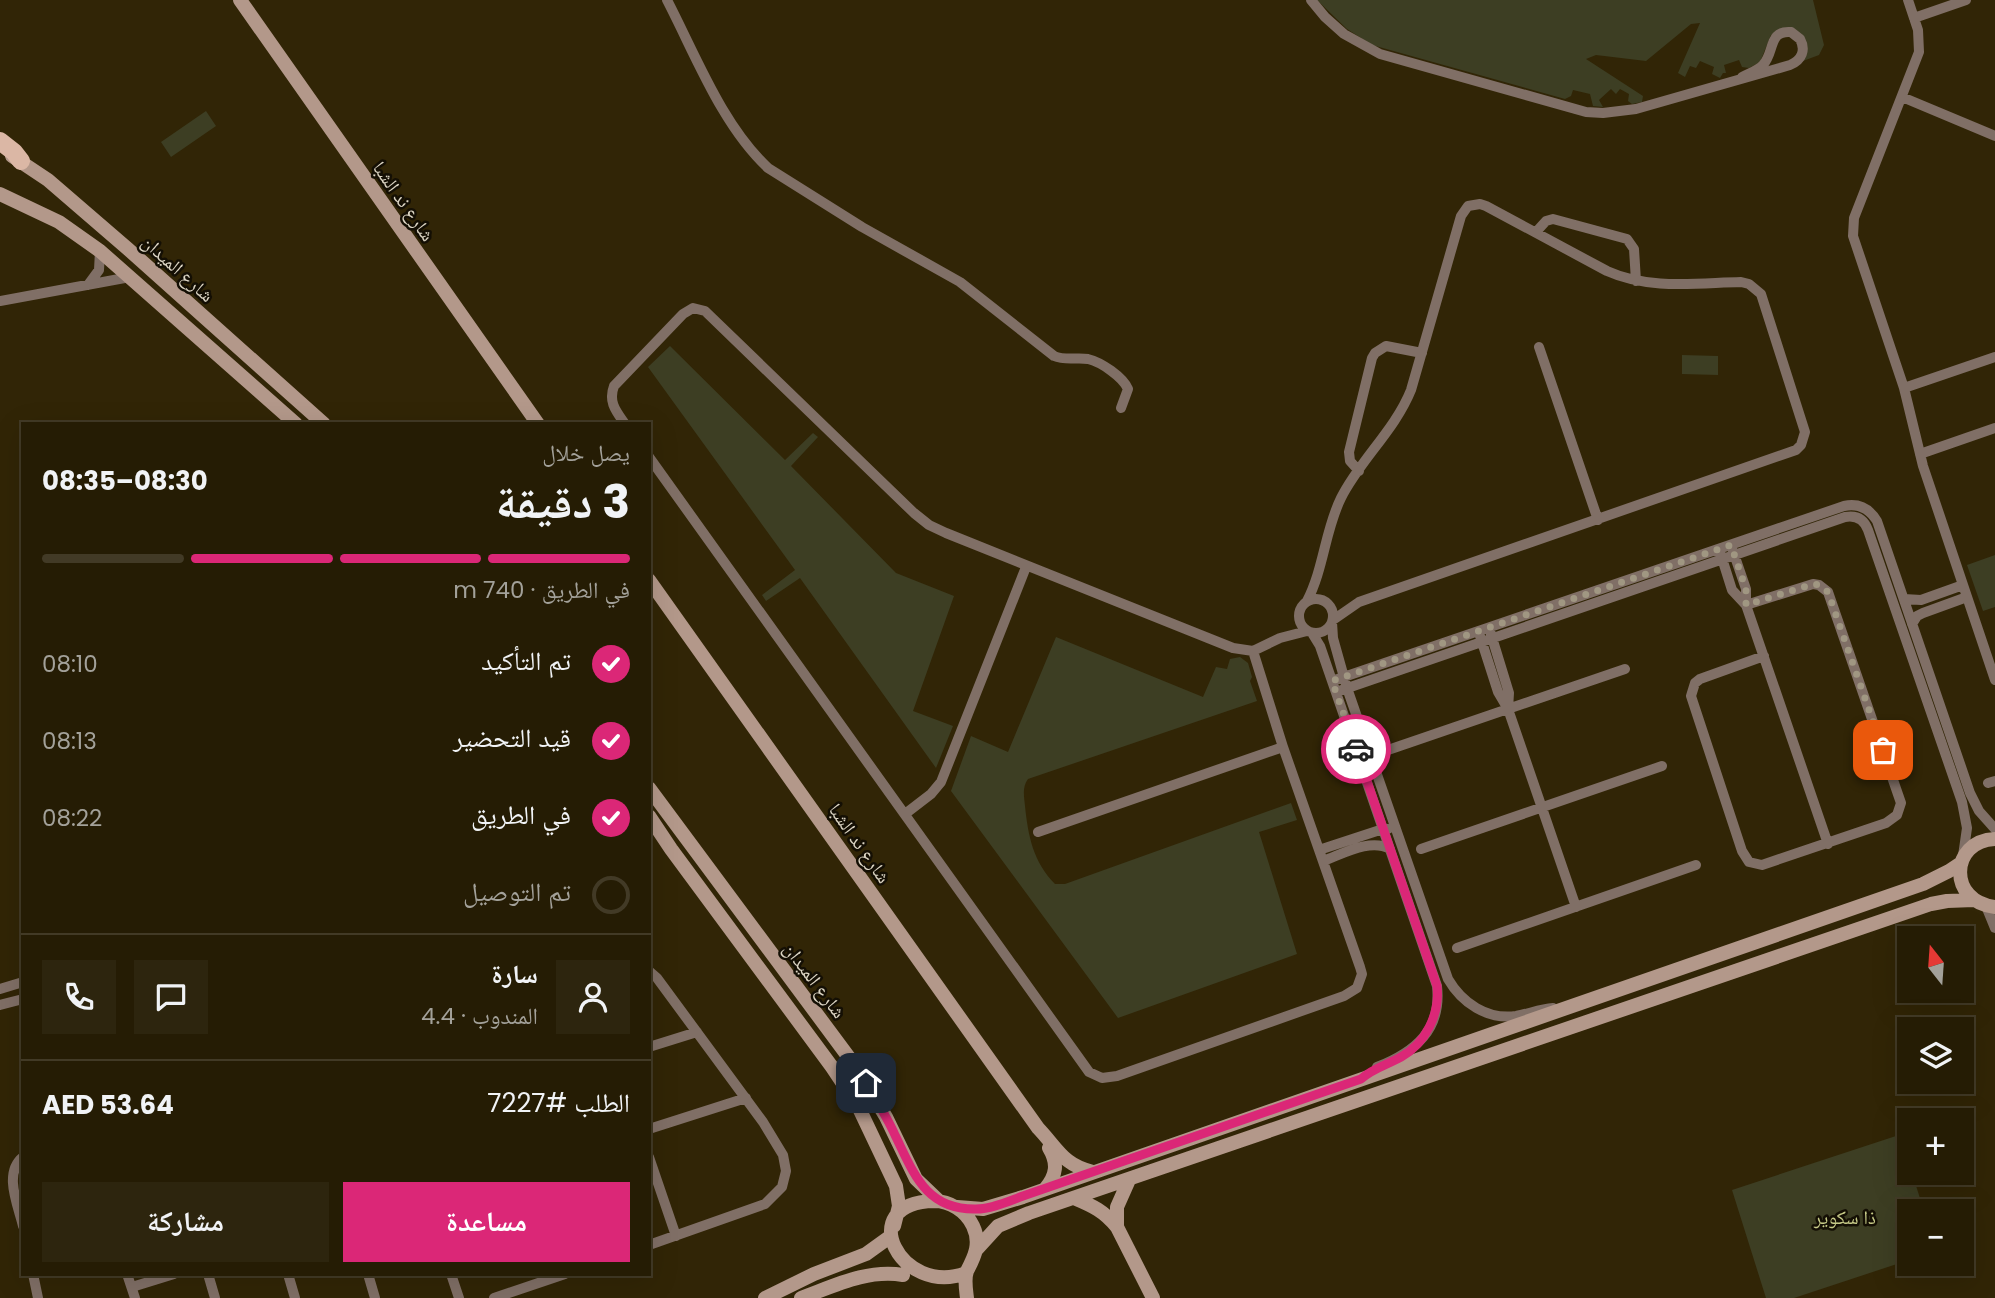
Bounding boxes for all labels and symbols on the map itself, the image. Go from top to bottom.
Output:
street label: شارع ند الشبا [366,156,441,247]
street label: شارع الميدان [136,229,220,308]
courier [1321,714,1391,784]
pin [1853,720,1913,780]
street label: شارع ند الشبا [822,798,897,889]
north arrow [1897,926,1974,1003]
street label: شارع الميدان [777,937,852,1024]
pin [836,1053,896,1113]
park label: ذا سكوير [1813,1204,1876,1231]

